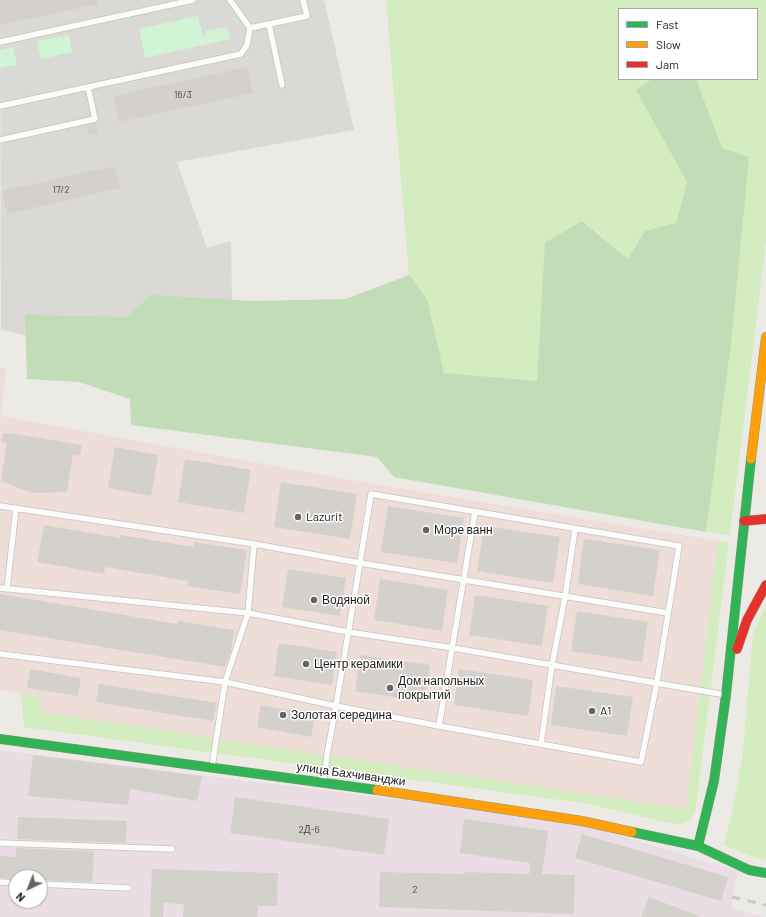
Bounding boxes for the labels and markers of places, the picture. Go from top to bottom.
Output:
place label: Lazurit [306,510,343,524]
marker: Lazurit [293,512,303,522]
place label: Море ванн [434,523,493,537]
marker: Море ванн [421,525,431,535]
place label: Водяной [322,593,370,607]
marker: Водяной [309,595,319,605]
place label: Центр керамики [314,657,403,671]
marker: Центр керамики [301,659,311,669]
place label: Дом напольных покрытий [398,674,484,702]
marker: Дом напольных покрытий [385,683,395,693]
place label: A1 [600,704,611,718]
marker: A1 [587,706,597,716]
place label: Золотая середина [291,708,392,722]
marker: Золотая середина [278,710,288,720]

